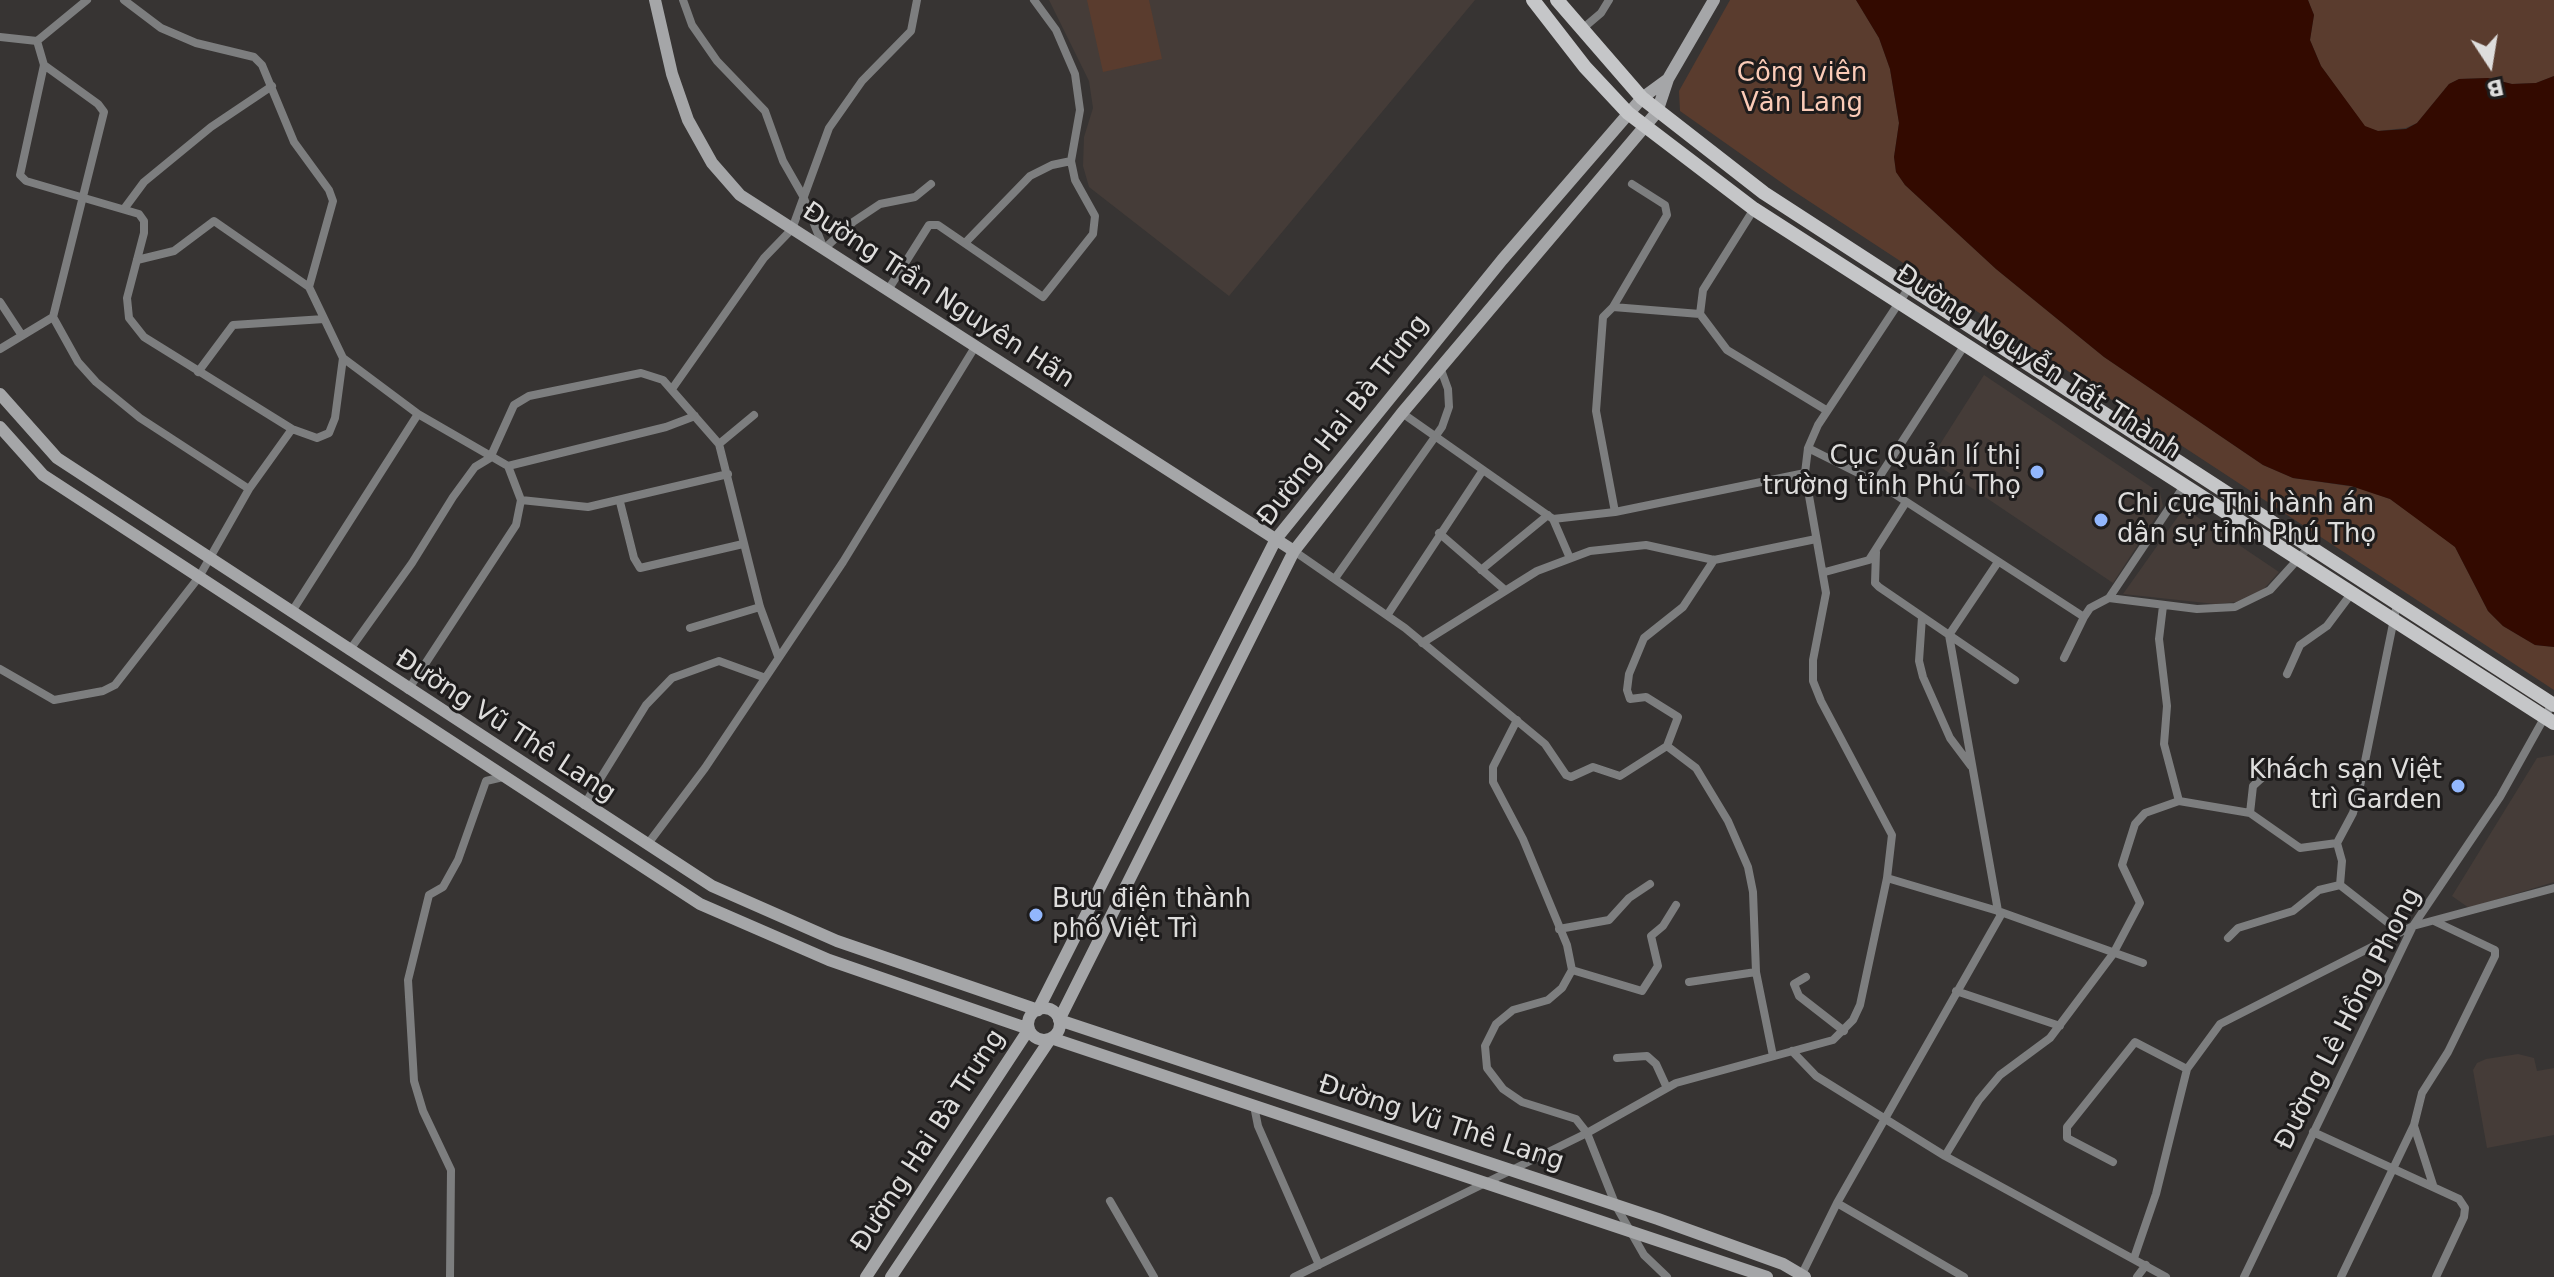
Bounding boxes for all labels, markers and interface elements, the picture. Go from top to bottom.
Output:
north arrow [2450,24,2530,104]
park label: Công viên Văn Lang [1737,58,1867,120]
text: B [2484,74,2506,102]
street label: Đường Trần Nguyên Hãn [796,196,1080,396]
street label: Đường Nguyễn Tất Thành [1890,259,2186,467]
street label: Đường Hai Bà Trưng [1252,309,1436,533]
place label: Cục Quản lí thị trường tỉnh Phú Thọ [1763,441,2021,502]
marker: Cục Quản lí thị trường tỉnh Phú Thọ [2028,463,2046,481]
place label: Chi cục Thi hành án dân sự tỉnh Phú Thọ [2117,489,2376,550]
marker: Chi cục Thi hành án dân sự tỉnh Phú Thọ [2092,511,2110,529]
street label: Đường Vũ Thê Lang [389,644,621,810]
place label: Khách sạn Việt trì Garden [2249,755,2442,816]
marker: Khách sạn Việt trì Garden [2449,777,2467,795]
street label: Đường Lê Hồng Phong [2269,883,2429,1155]
place label: Bưu điện thành phố Việt Trì [1052,884,1251,946]
marker: Bưu điện thành phố Việt Trì [1027,906,1045,924]
street label: Đường Hai Bà Trưng [845,1024,1013,1258]
street label: Đường Vũ Thê Lang [1314,1070,1568,1178]

